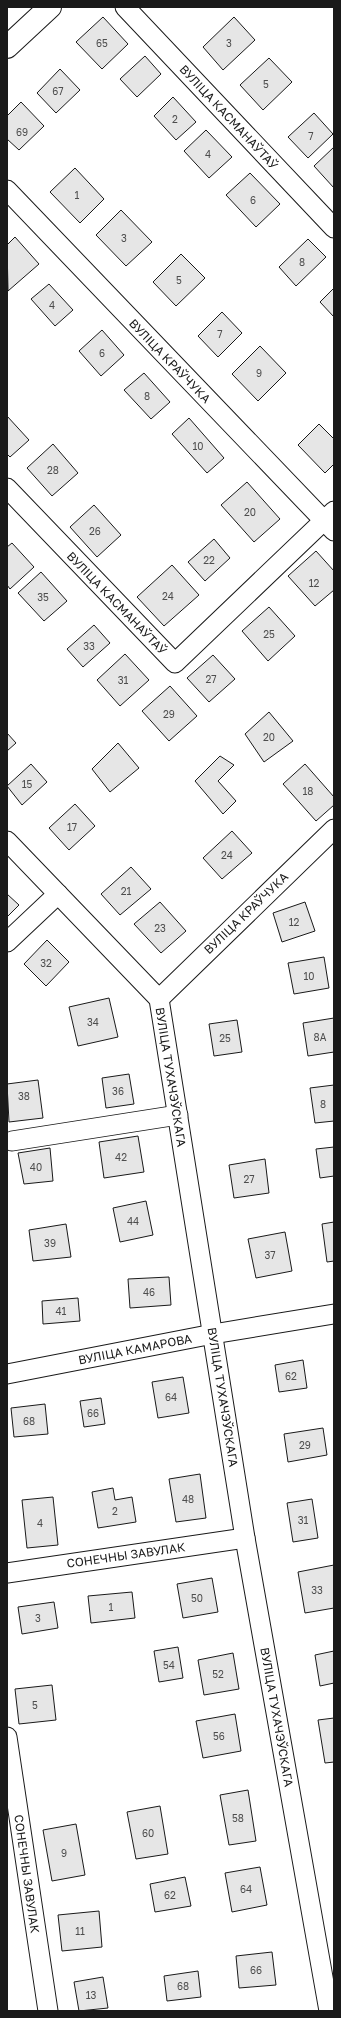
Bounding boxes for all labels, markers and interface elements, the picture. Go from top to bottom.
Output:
house number: 65 [96,37,108,49]
house number: 3 [226,37,232,49]
street label: ВУЛІЦА КАСМАНАЎТАЎ [177,62,281,172]
house number: 5 [263,78,269,90]
house number: 67 [52,85,64,97]
house number: 2 [172,113,178,125]
house number: 69 [16,126,28,138]
house number: 7 [308,130,314,142]
house number: 4 [205,148,211,160]
house number: 1 [75,189,80,201]
house number: 6 [250,194,256,206]
house number: 3 [121,232,127,244]
house number: 8 [299,256,305,268]
house number: 5 [176,274,182,286]
house number: 4 [49,299,55,311]
street label: ВУЛІЦА КРАЎЧУКА [126,316,214,406]
house number: 7 [217,328,223,340]
house number: 6 [99,347,105,359]
house number: 9 [256,367,262,379]
house number: 8 [144,390,150,402]
house number: 10 [192,440,204,452]
house number: 28 [47,464,59,476]
house number: 20 [244,506,256,518]
house number: 26 [89,525,101,537]
street label: ВУЛІЦА КАСМАНАЎТАЎ [64,548,170,658]
house number: 22 [203,554,215,566]
house number: 12 [309,577,320,589]
house number: 24 [162,590,174,602]
house number: 35 [37,591,49,603]
house number: 25 [263,628,275,640]
house number: 33 [83,640,95,652]
house number: 27 [205,673,217,685]
house number: 31 [118,674,128,686]
house number: 29 [163,708,175,720]
house number: 20 [263,731,275,743]
house number: 15 [22,778,33,790]
house number: 18 [303,785,313,797]
house number: 17 [67,821,77,833]
house number: 24 [221,849,233,861]
street label: ВУЛІЦА КРАЎЧУКА [201,869,291,957]
house number: 21 [121,885,131,897]
house number: 12 [289,916,300,928]
house number: 23 [154,922,166,934]
house number: 32 [40,957,52,969]
house number: 10 [303,970,315,982]
street label: ВУЛІЦА ТУХАЧЭЎСКАГА [153,1006,189,1148]
house number: 34 [87,1016,99,1028]
house number: 8А [314,1031,327,1043]
house number: 25 [219,1032,231,1044]
house number: 36 [112,1085,124,1097]
house number: 38 [18,1090,30,1102]
house number: 8 [320,1098,326,1110]
house number: 42 [115,1151,127,1163]
house number: 40 [30,1161,42,1173]
house number: 27 [243,1173,255,1185]
house number: 44 [127,1215,139,1227]
house number: 39 [44,1237,56,1249]
house number: 37 [264,1249,276,1261]
house number: 46 [143,1286,155,1298]
house number: 41 [56,1305,67,1317]
street label: ВУЛІЦА ТУХАЧЭЎСКАГА [205,1326,241,1468]
street label: ВУЛІЦА КАМАРОВА [77,1331,193,1367]
house number: 62 [285,1370,297,1382]
house number: 64 [165,1391,177,1403]
house number: 66 [87,1407,99,1419]
house number: 68 [23,1415,35,1427]
house number: 29 [299,1439,311,1451]
house number: 48 [182,1493,194,1505]
house number: 2 [112,1505,118,1517]
house number: 31 [298,1514,308,1526]
house number: 4 [37,1517,43,1529]
street label: СОНЕЧНЫ ЗАВУЛАК [66,1539,187,1571]
house number: 33 [311,1584,323,1596]
house number: 50 [191,1592,203,1604]
house number: 1 [109,1601,114,1613]
house number: 3 [35,1612,41,1624]
street label: ВУЛІЦА ТУХАЧЭЎСКАГА [257,1646,297,1788]
house number: 54 [163,1659,175,1671]
house number: 52 [212,1668,224,1680]
house number: 5 [32,1699,38,1711]
house number: 56 [213,1730,225,1742]
house number: 58 [232,1812,244,1824]
street label: СОНЕЧНЫ ЗАВУЛАК [11,1814,43,1935]
house number: 60 [142,1827,154,1839]
house number: 9 [61,1847,67,1859]
house number: 64 [240,1883,252,1895]
house number: 62 [164,1889,176,1901]
house number: 11 [75,1925,85,1937]
house number: 66 [250,1964,262,1976]
house number: 68 [177,1980,189,1992]
house number: 13 [86,1989,96,2001]

